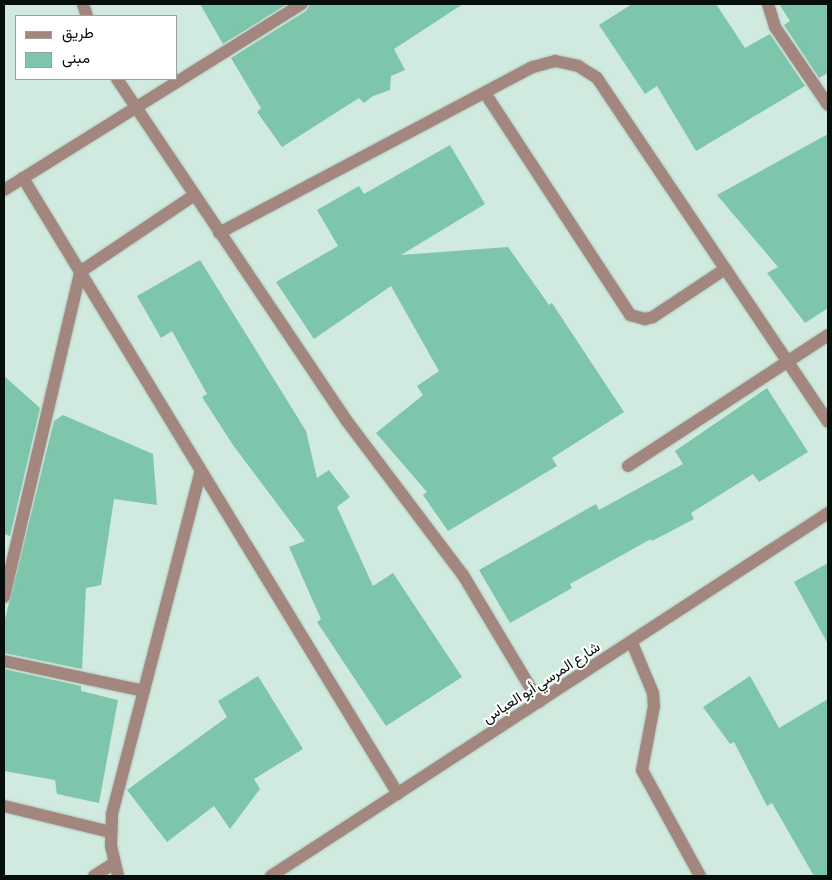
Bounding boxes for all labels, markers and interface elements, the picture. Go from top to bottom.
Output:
legend [15,15,178,80]
text: طريق [62,24,94,41]
text: مبنى [62,49,90,66]
street label: شارع المرسي أبو العباس [479,637,603,727]

